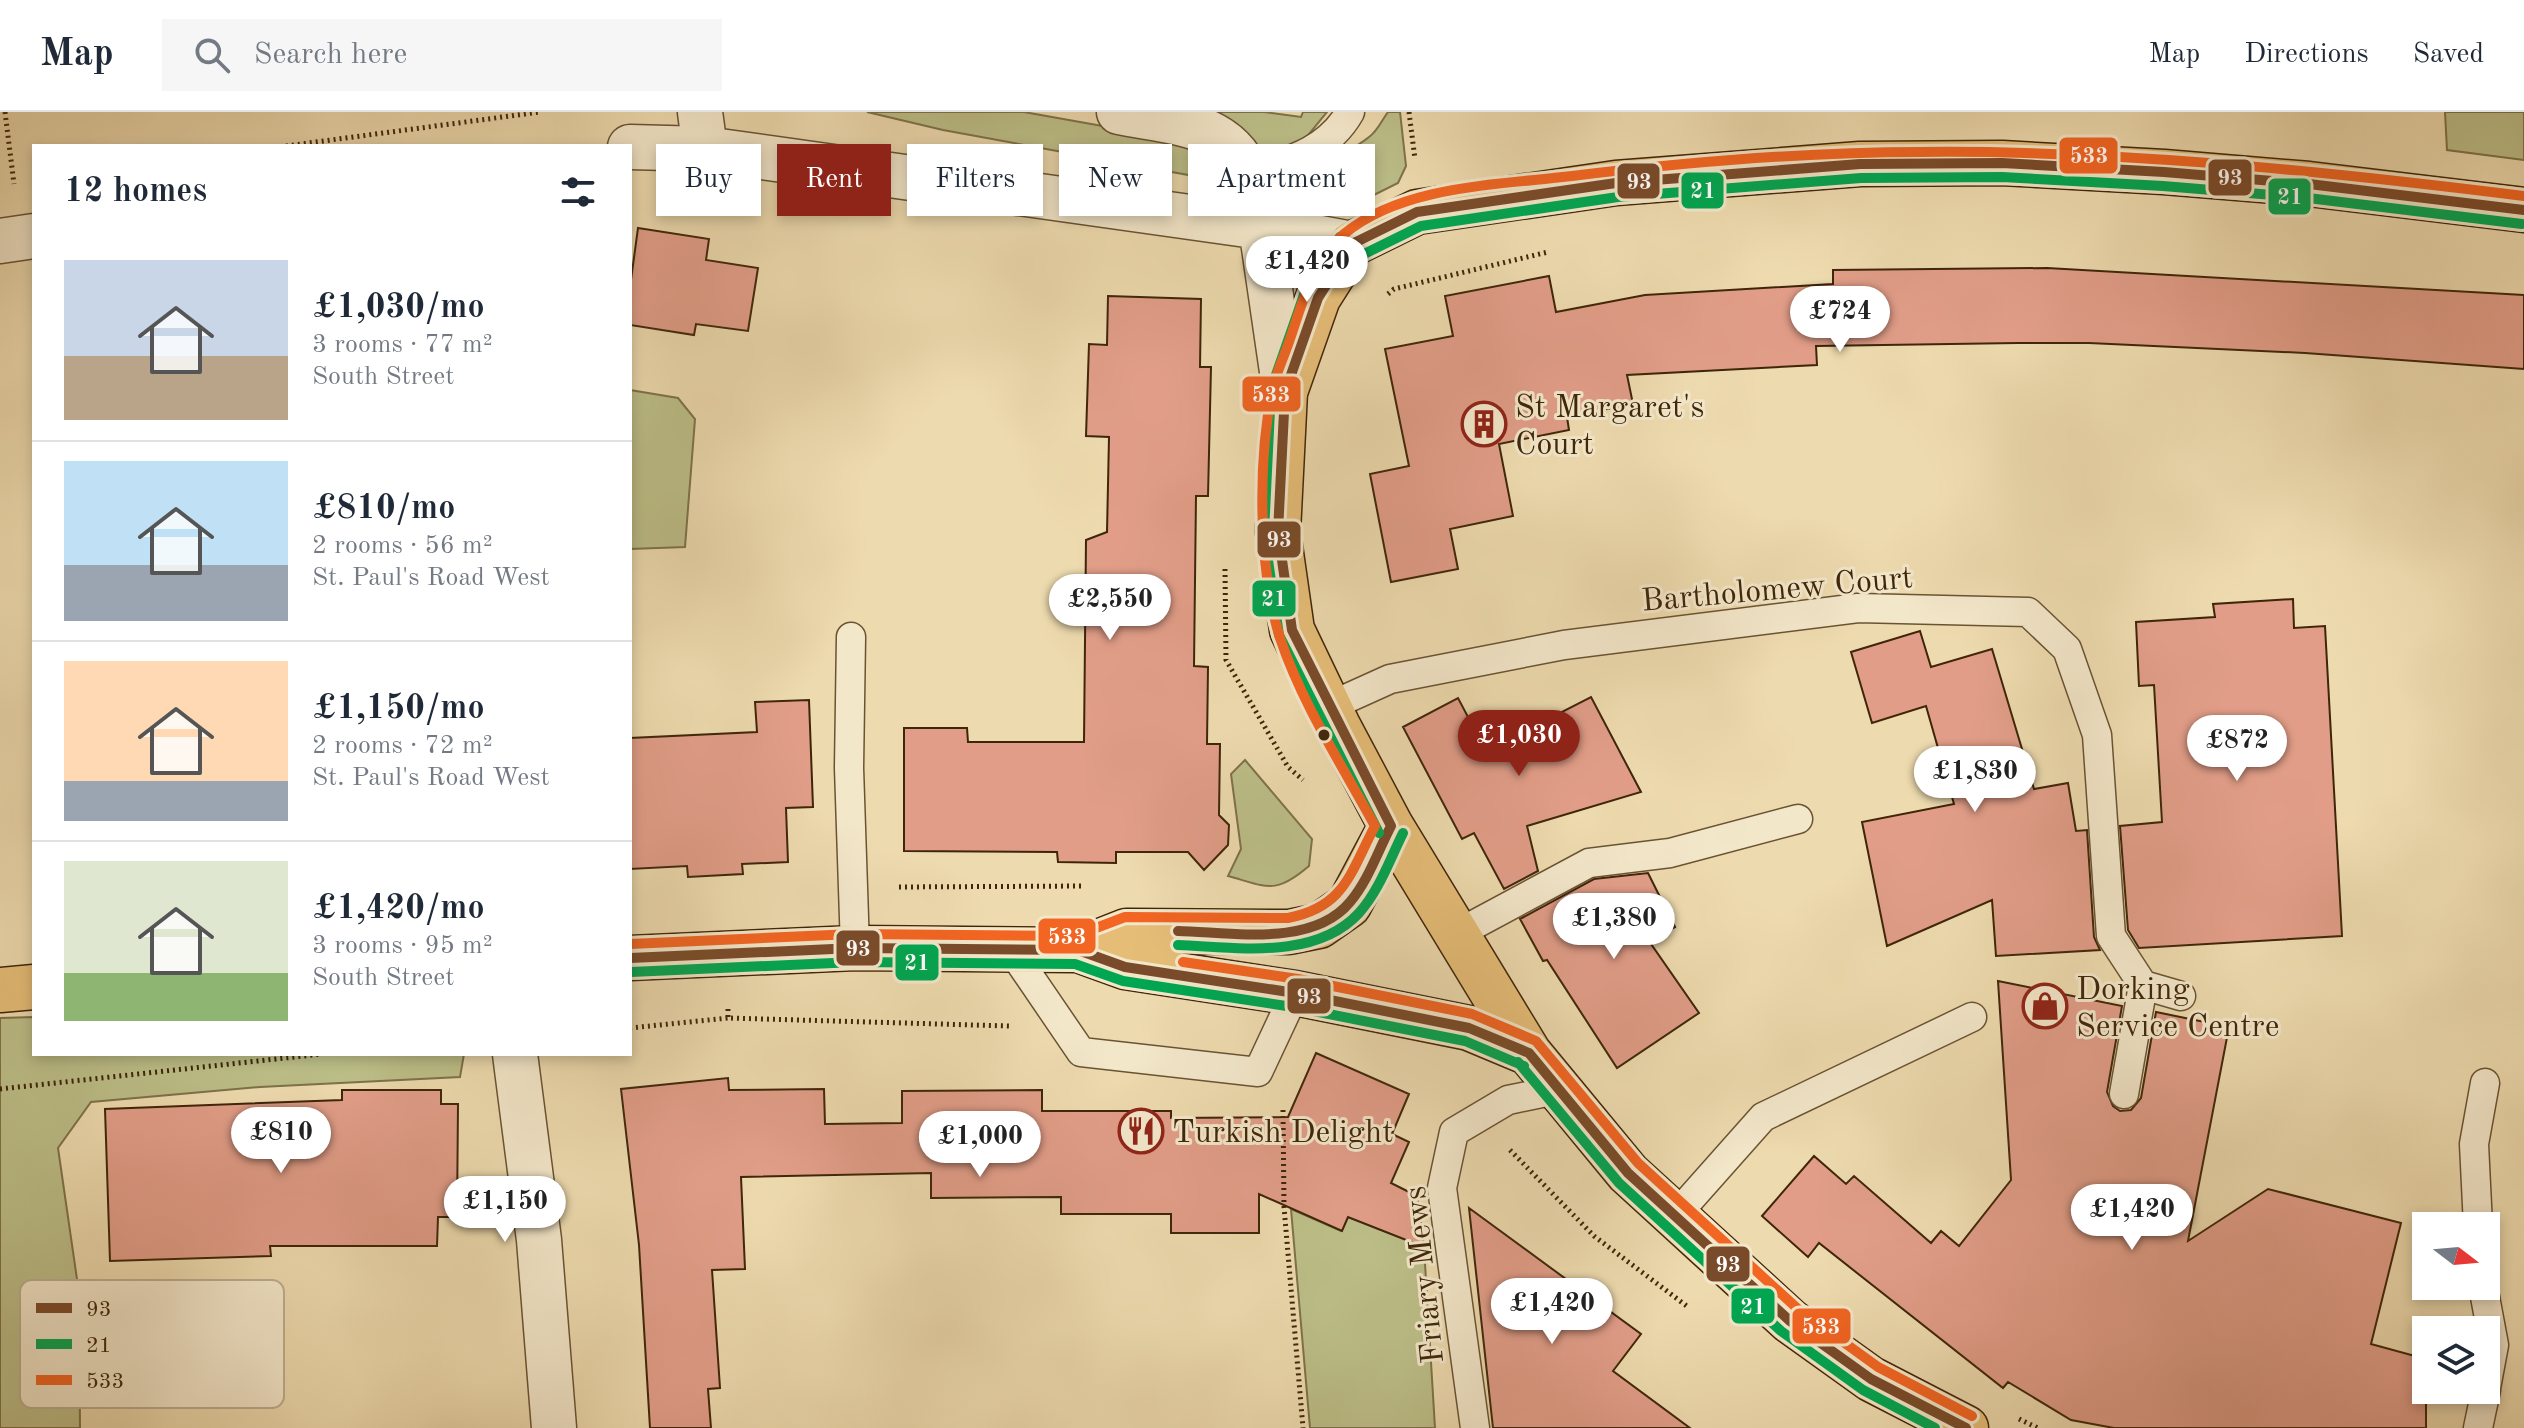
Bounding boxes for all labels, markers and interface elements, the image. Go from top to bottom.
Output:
search box [162,19,722,91]
icon: search [190,33,234,77]
text: Map [40,36,114,74]
text: Search here [254,40,407,70]
text: Map [2148,41,2200,69]
text: Directions [2244,41,2369,69]
text: Saved [2413,41,2484,69]
line badge: 533 [2058,136,2119,175]
chip: Buy [656,144,761,216]
chip: Rent [777,144,891,216]
chip: Filters [907,144,1043,216]
chip: New [1059,144,1172,216]
chip: Apartment [1188,144,1375,216]
text: 533 [2070,146,2108,168]
line badge: 93 [2207,158,2253,197]
line badge: 93 [1616,162,1661,200]
text: 93 [2217,168,2243,190]
icon: filters [556,170,600,214]
line badge: 21 [1680,171,1725,210]
text: 93 [1626,172,1652,194]
text: 12 homes [64,175,207,209]
line badge: 21 [2267,177,2312,216]
text: 21 [1690,181,1716,203]
text: 21 [2277,187,2303,209]
pin: £1,420 [1242,236,1372,304]
text: £1,420 [1264,249,1350,275]
pin: £724 [1793,286,1887,354]
text: £1,030/mo [312,291,485,325]
icon: home [128,292,224,388]
text: £724 [1808,299,1872,325]
text: 3 rooms · 77 m² [312,332,493,358]
text: South Street [312,364,454,390]
line badge: 533 [1241,375,1302,413]
text: 533 [1252,385,1290,407]
place label: St Margaret's Court [1515,393,1704,462]
building icon: St Margaret's Court [1460,400,1508,448]
text: £810/mo [312,492,455,526]
icon: home [128,493,224,589]
line badge: 93 [1256,520,1302,559]
text: 93 [1266,530,1292,552]
text: 2 rooms · 56 m² [312,533,493,559]
street label: Bartholomew Court [1640,563,1914,619]
text: St. Paul's Road West [312,565,550,591]
pin: £2,550 [1045,574,1175,642]
line badge: 21 [1251,579,1297,618]
text: £2,550 [1067,587,1153,613]
text: 21 [1261,589,1287,611]
text: £1,150/mo [312,692,485,726]
icon: home [128,693,224,789]
pin: £1,030 [1454,710,1584,778]
pin: £872 [2190,715,2284,783]
text: £1,030 [1476,723,1562,749]
unlabelled marker [1316,727,1332,743]
text: £872 [2205,728,2269,754]
text: 2 rooms · 72 m² [312,733,493,759]
pin: £1,830 [1910,746,2040,814]
text: £1,830 [1932,759,2018,785]
text: St. Paul's Road West [312,765,550,791]
text: £1,420/mo [312,892,485,926]
icon: home [128,893,224,989]
pin: £1,380 [1549,893,1679,961]
text: £1,380 [1571,906,1657,932]
line badge: 533 [1037,917,1097,955]
text: 533 [1048,927,1086,949]
line badge: 93 [835,929,881,967]
text: 3 rooms · 95 m² [312,933,493,959]
text: 93 [845,939,871,961]
line badge: 21 [894,943,940,982]
text: 21 [904,953,930,975]
text: South Street [312,965,454,991]
place label: Dorking Service Centre [2076,975,2279,1044]
line badge: 93 [1286,977,1332,1015]
shop icon: Dorking Service Centre [2021,982,2069,1030]
text: 93 [1296,987,1322,1009]
pin: £810 [234,1107,328,1175]
restaurant icon: Turkish Delight [1117,1107,1165,1155]
pin: £1,000 [915,1111,1045,1179]
place label: Turkish Delight [1172,1118,1393,1150]
text: £810 [249,1120,313,1146]
text: £1,000 [937,1124,1023,1150]
pin: £1,150 [440,1176,570,1244]
street label: Friary Mews [1401,1184,1451,1365]
pin: £1,420 [2067,1184,2197,1252]
text: £1,150 [462,1189,548,1215]
text: £1,420 [2089,1197,2175,1223]
north arrow [2412,1212,2500,1300]
map controls [2412,1212,2500,1404]
line badge: 93 [1705,1245,1751,1283]
text: 93 [1715,1255,1741,1277]
pin: £1,420 [1487,1278,1617,1346]
legend [20,1280,284,1408]
line badge: 21 [1730,1287,1776,1325]
text: £1,420 [1509,1291,1595,1317]
text: 21 [1740,1297,1766,1319]
text: 93 [86,1299,112,1321]
line badge: 533 [1791,1307,1852,1345]
button: layers [2412,1316,2500,1404]
text: 533 [1802,1317,1840,1339]
text: 21 [86,1335,112,1357]
text: 533 [86,1371,124,1393]

